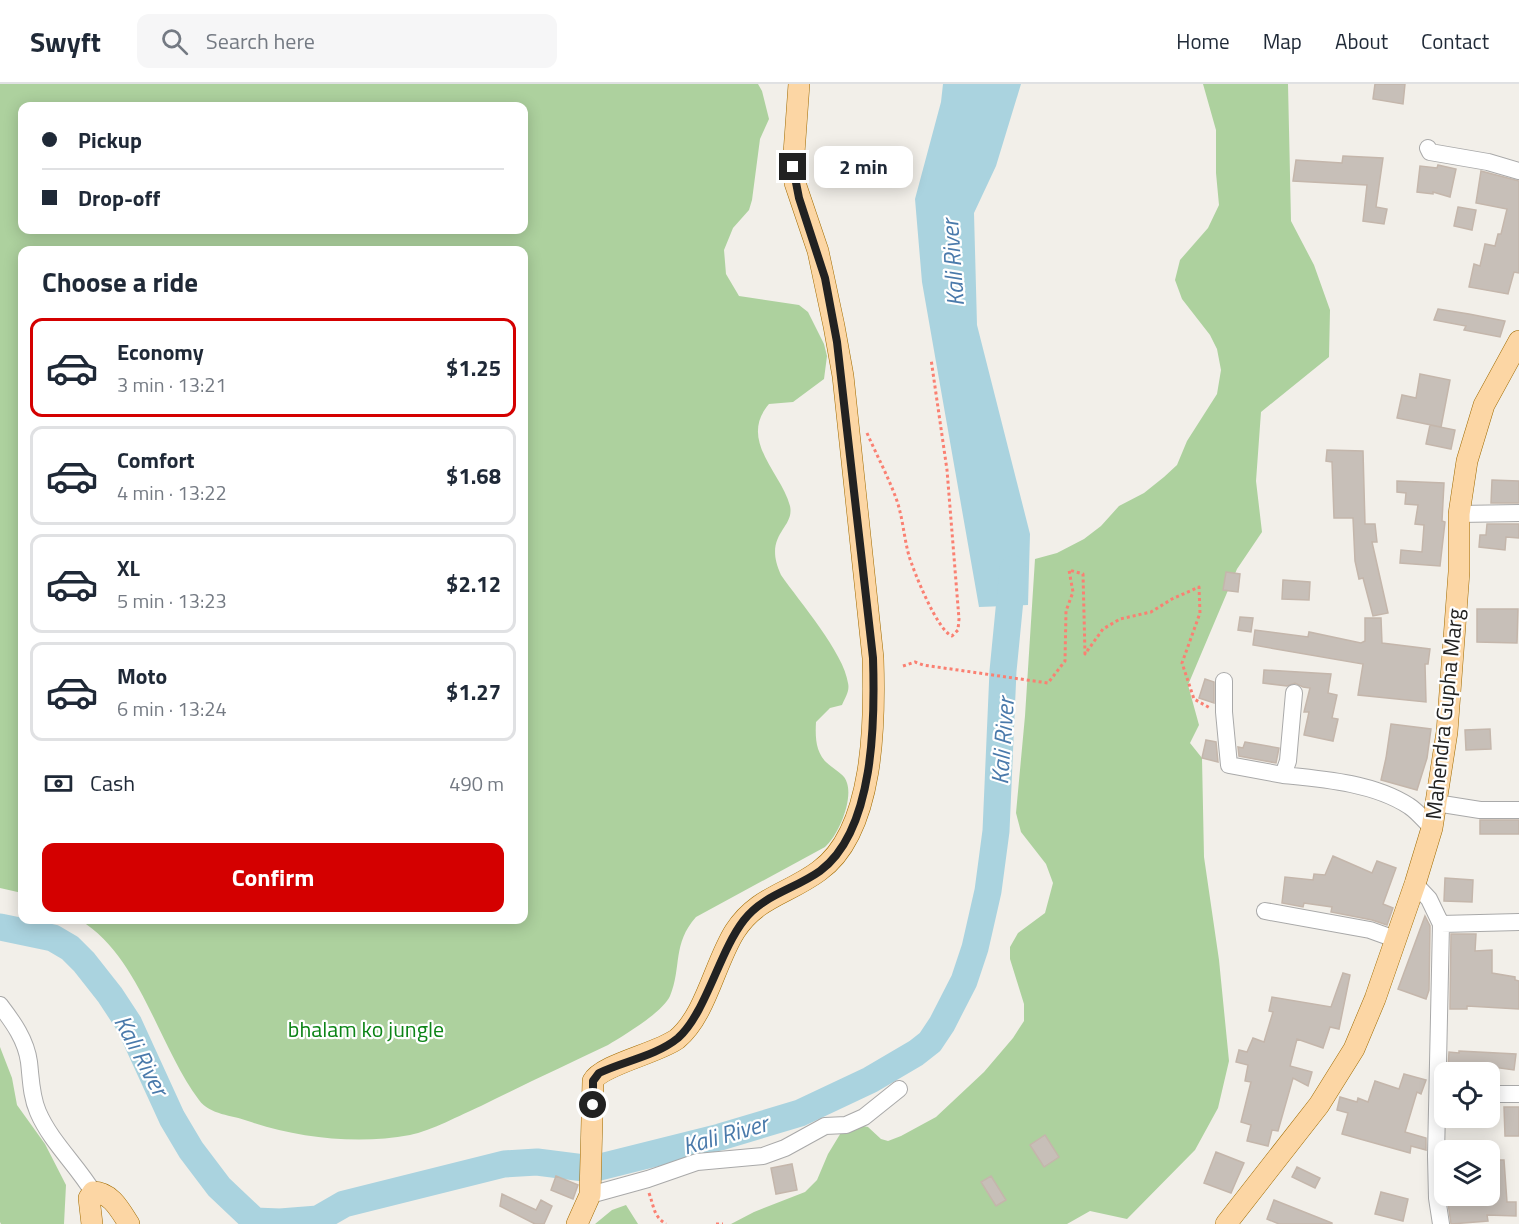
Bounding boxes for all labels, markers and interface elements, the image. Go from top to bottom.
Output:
search box [137,14,557,68]
text: Swyft [30,20,101,63]
text: Search here [206,24,315,58]
icon: search [158,25,191,58]
text: Home [1176,25,1230,57]
text: Map [1263,25,1302,57]
text: About [1335,25,1388,57]
text: Contact [1421,25,1489,57]
text: Pickup [78,123,142,157]
callout: 2 min [814,146,913,188]
text: 2 min [839,151,888,182]
route end [779,153,806,180]
text: Drop-off [78,181,160,215]
water label: Kali River [931,215,973,308]
text: Choose a ride [42,261,198,302]
text: Economy [117,335,204,369]
icon: car [45,341,99,395]
text: $1.25 [446,351,501,385]
text: 3 min · 13:21 [117,369,227,400]
text: Comfort [117,443,195,477]
icon: car [45,449,99,503]
text: $1.68 [446,459,501,493]
text: 4 min · 13:22 [117,477,227,508]
text: XL [117,551,140,585]
icon: car [45,557,99,611]
text: $2.12 [446,567,501,601]
text: 5 min · 13:23 [117,585,227,616]
street label: Mahendra Gupha Marg [1416,607,1472,821]
text: Moto [117,659,167,693]
icon: car [45,665,99,719]
text: $1.27 [446,675,501,709]
text: 6 min · 13:24 [117,693,227,724]
water label: Kali River [981,693,1023,786]
text: Cash [90,766,135,800]
icon: cash [42,767,75,800]
text: 490 m [449,768,504,799]
button: Confirm [42,843,504,912]
water label: Kali River [106,1008,180,1105]
park label: bhalam ko jungle [288,1012,444,1046]
map controls [1434,1062,1500,1206]
button: locate [1434,1062,1500,1128]
route start [579,1091,606,1118]
water label: Kali River [678,1104,775,1163]
button: layers [1434,1140,1500,1206]

